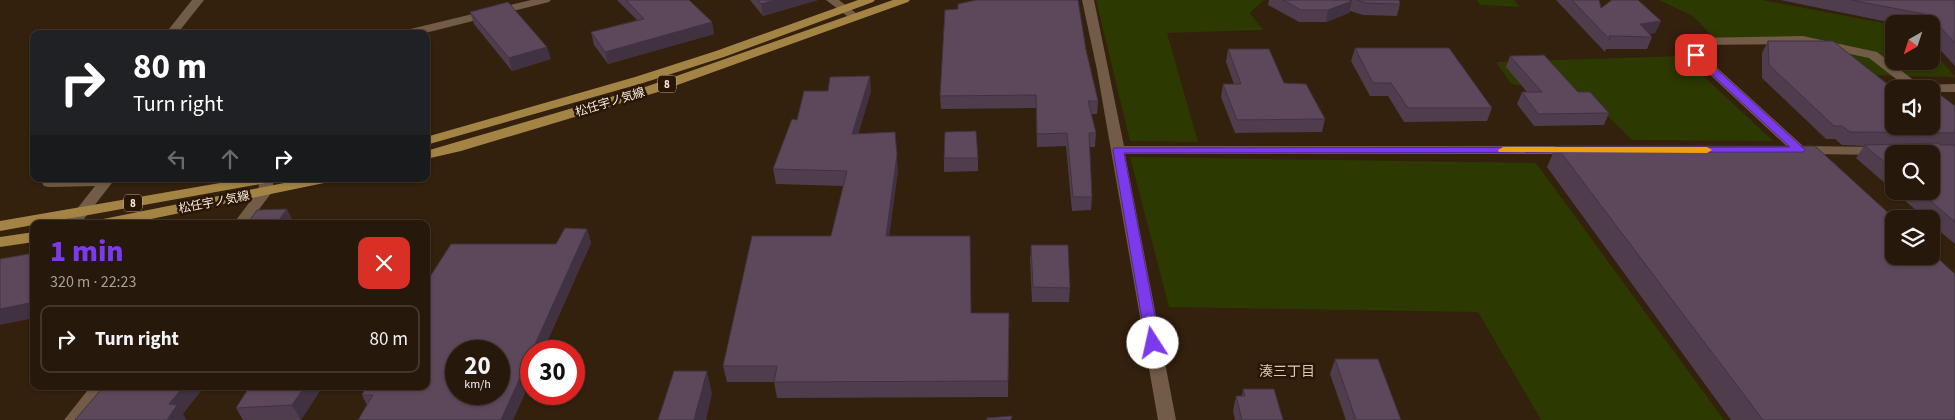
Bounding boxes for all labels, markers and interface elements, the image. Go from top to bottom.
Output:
north arrow [1885,15,1940,70]
map controls [1885,15,1940,265]
pin [1675,34,1717,76]
icon: arrive [1682,41,1710,69]
text: 80 m [133,42,207,92]
icon: right [50,50,115,115]
road number: 8 [658,76,676,92]
button: sound [1885,80,1940,135]
street label: 松任宇ノ気線 [573,84,647,121]
text: Turn right [133,88,223,120]
icon: left [163,145,191,173]
icon: ahead [216,145,244,173]
icon: right [269,145,297,173]
button: search [1885,145,1940,200]
street label: 松任宇ノ気線 [177,187,251,218]
road number: 8 [124,194,142,212]
button: layers [1885,210,1940,265]
text: 1 min [50,230,124,273]
button: close [358,237,410,289]
text: 320 m · 22:23 [50,271,137,293]
position arrow [1126,316,1178,368]
icon: right [52,325,80,353]
text: Turn right [95,326,179,353]
text: 80 m [370,326,408,353]
speed limit sign: 30 [520,340,585,405]
text: 20 [464,348,491,384]
district label: 湊三丁目 [1259,362,1315,382]
text: km/h [464,376,491,393]

